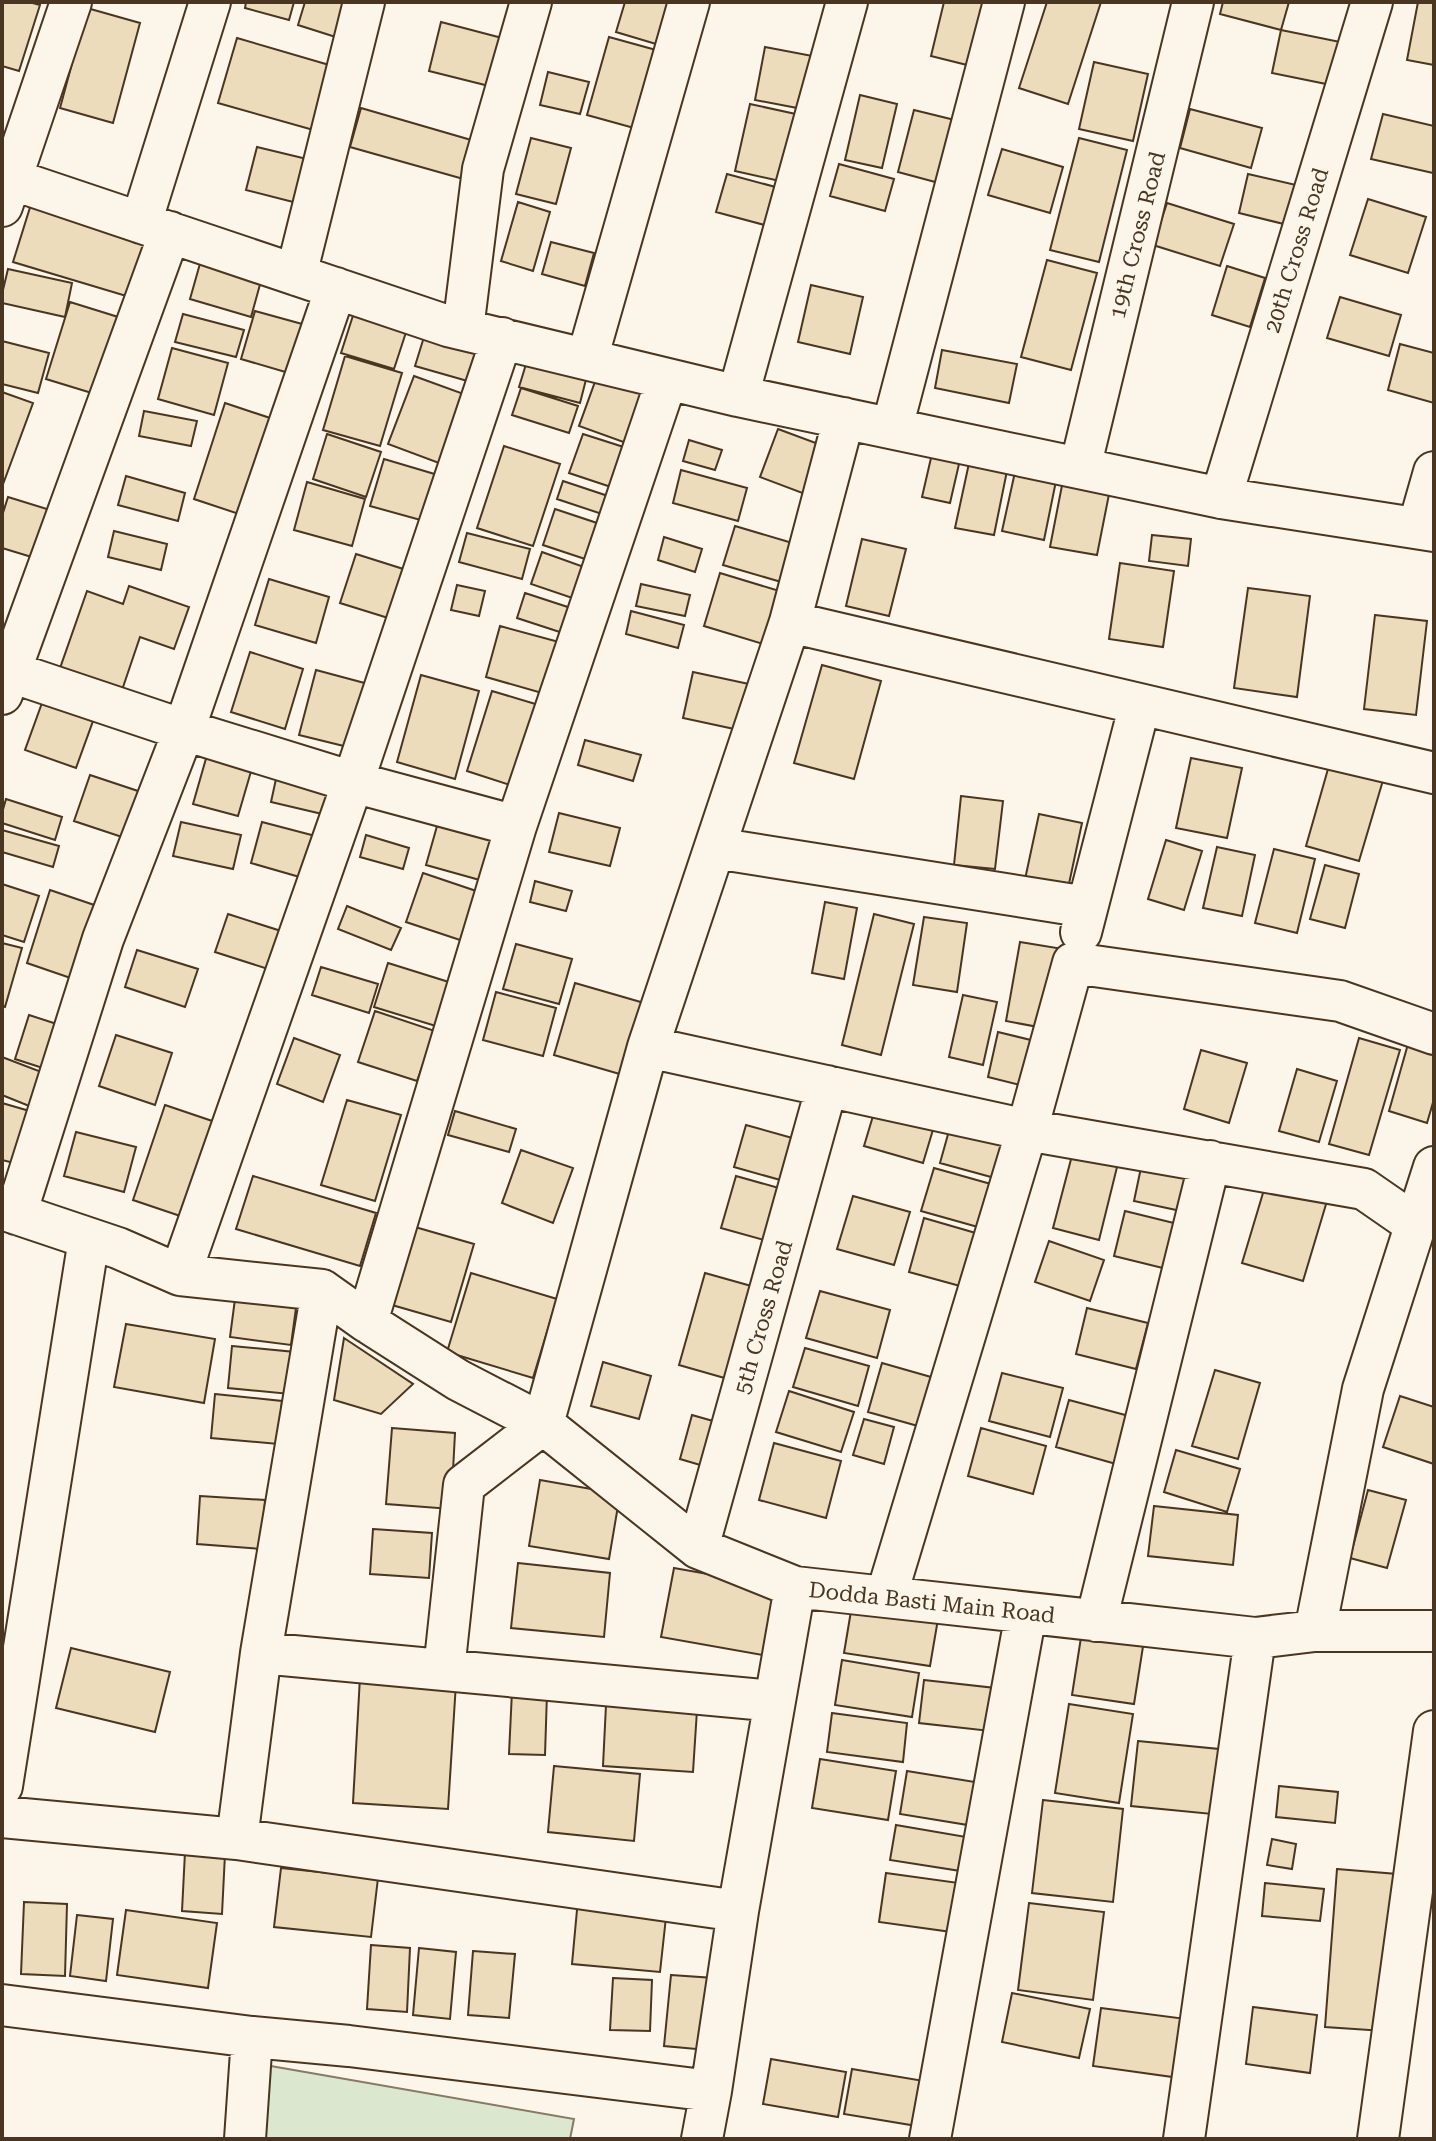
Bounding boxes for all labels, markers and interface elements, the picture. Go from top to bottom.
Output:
street label: 19th Cross Road [1105,149,1170,321]
street label: 20th Cross Road [1259,165,1333,336]
street label: 5th Cross Road [730,1237,797,1397]
street label: Dodda Basti Main Road [808,1577,1056,1628]

